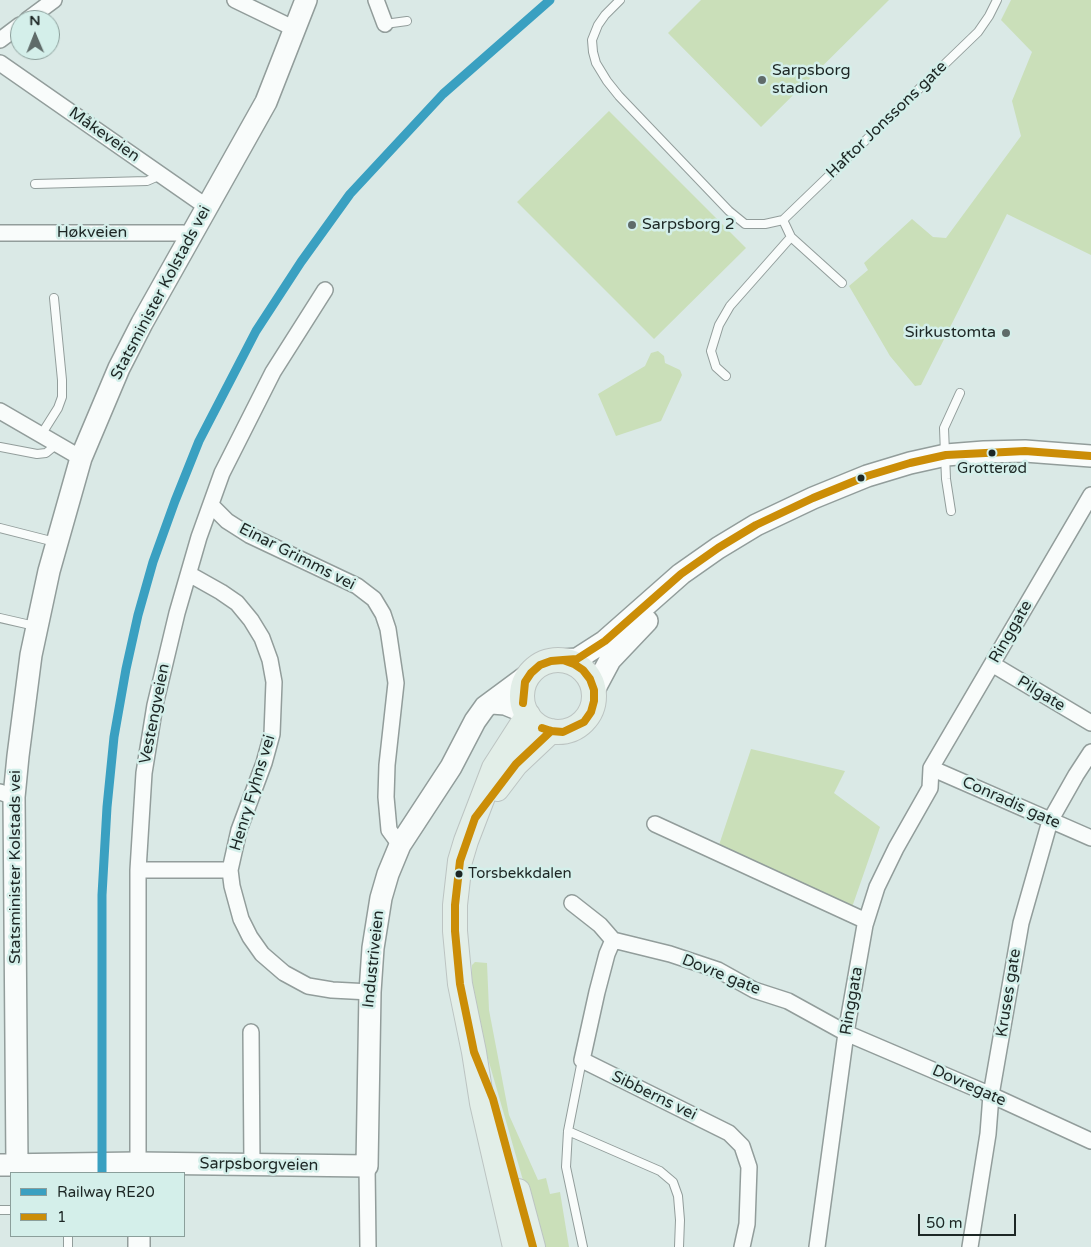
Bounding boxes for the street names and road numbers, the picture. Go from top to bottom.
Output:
street label: Haftor Jonssons gate [823,57,951,183]
street label: Måkeveien [65,104,143,166]
street label: Statsminister Kolstads vei [107,203,215,383]
street label: Høkveien [57,223,127,243]
street label: Einar Grimms vei [236,519,358,595]
street label: Ringgate [985,597,1037,667]
street label: Vestengveien [136,662,174,766]
street label: Pilgate [1014,672,1068,716]
street label: Henry Fyhns vei [226,733,280,853]
street label: Statsminister Kolstads vei [6,770,26,964]
street label: Conradis gate [959,773,1063,833]
street label: Industriveien [359,909,389,1009]
street label: Kruses gate [993,947,1025,1039]
street label: Dovre gate [679,951,763,999]
street label: Ringgata [837,965,867,1037]
street label: Dovregate [929,1061,1009,1111]
street label: Sibberns vei [608,1067,700,1125]
street label: Sarpsborgveien [199,1154,319,1176]

